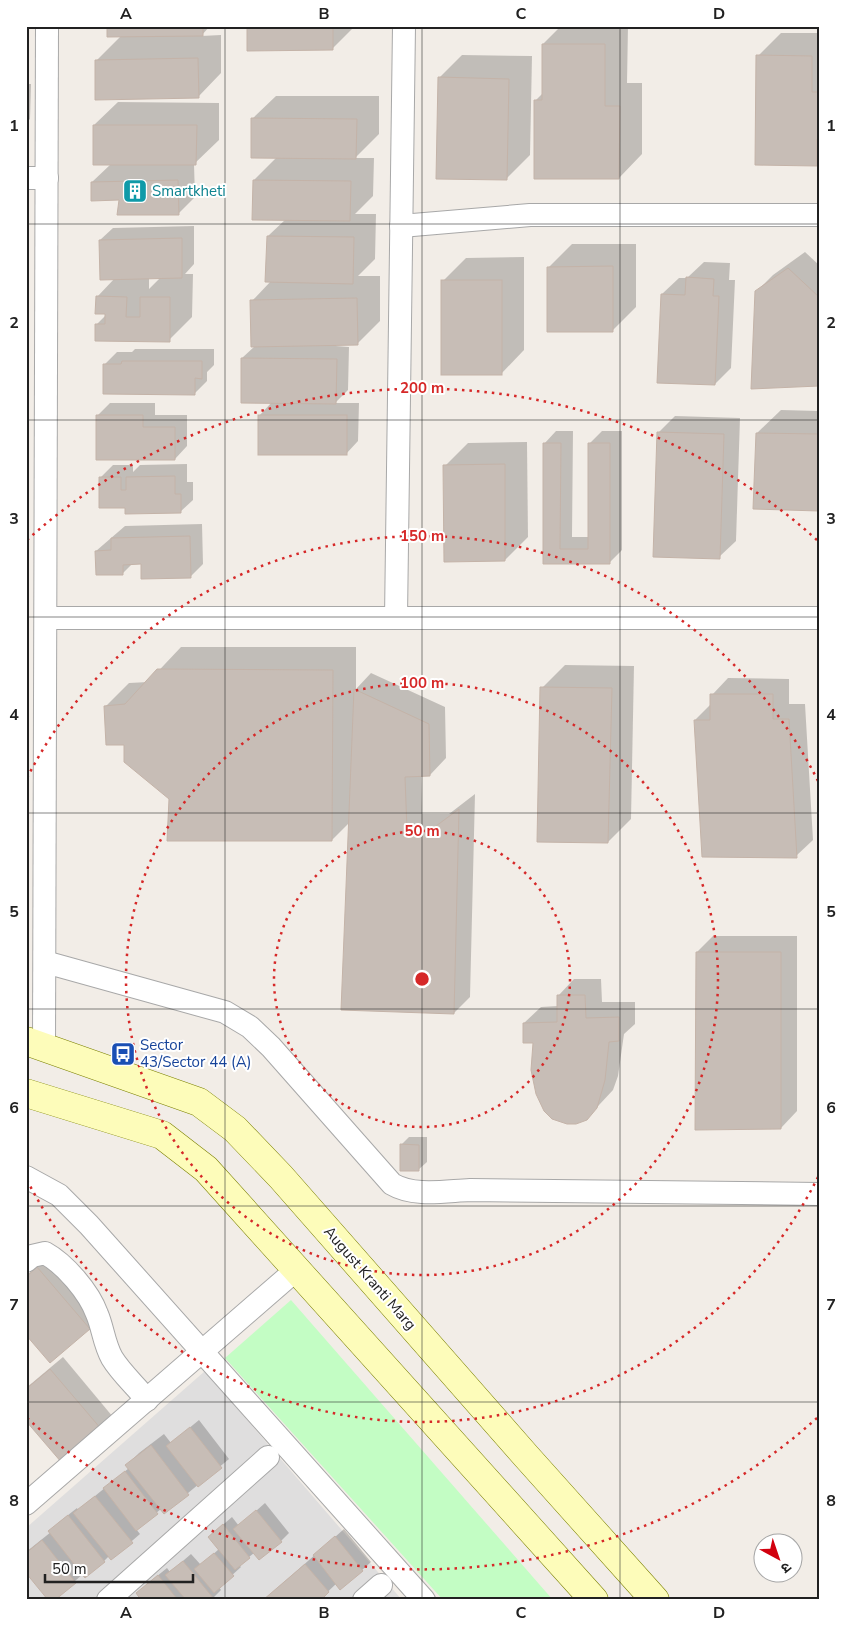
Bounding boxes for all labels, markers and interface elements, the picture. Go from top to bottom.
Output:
text: A [120,3,132,25]
text: B [318,3,330,25]
text: C [516,3,527,25]
text: D [713,3,725,25]
text: 1 [9,115,19,137]
text: 1 [826,115,836,137]
building icon: Smartkheti [122,178,148,204]
place label: Smartkheti [152,181,226,201]
text: 2 [9,312,19,334]
text: 2 [826,312,836,334]
text: 200 m [400,378,444,398]
text: 3 [9,508,19,530]
text: 3 [826,508,836,530]
text: 150 m [400,526,444,546]
text: 100 m [400,673,444,693]
text: 4 [9,704,19,726]
text: 4 [826,704,836,726]
text: 50 m [404,821,440,841]
text: 5 [9,901,19,923]
text: 5 [826,901,836,923]
centre of rings [413,970,431,988]
place label: Sector 43/Sector 44 (A) [140,1035,251,1072]
bus stop icon: Sector 43/Sector 44 (A) [110,1041,136,1067]
text: 6 [9,1097,19,1119]
text: 6 [826,1097,836,1119]
street label: August Kranti Marg [319,1222,421,1334]
text: 7 [9,1294,19,1316]
text: 7 [826,1294,836,1316]
text: 8 [9,1490,19,1512]
text: 8 [826,1490,836,1512]
north arrow [752,1534,802,1584]
scale bar [45,1551,192,1583]
text: उ [776,1558,795,1578]
text: 50 m [52,1559,87,1579]
text: A [120,1602,132,1624]
text: B [318,1602,330,1624]
text: C [516,1602,527,1624]
text: D [713,1602,725,1624]

